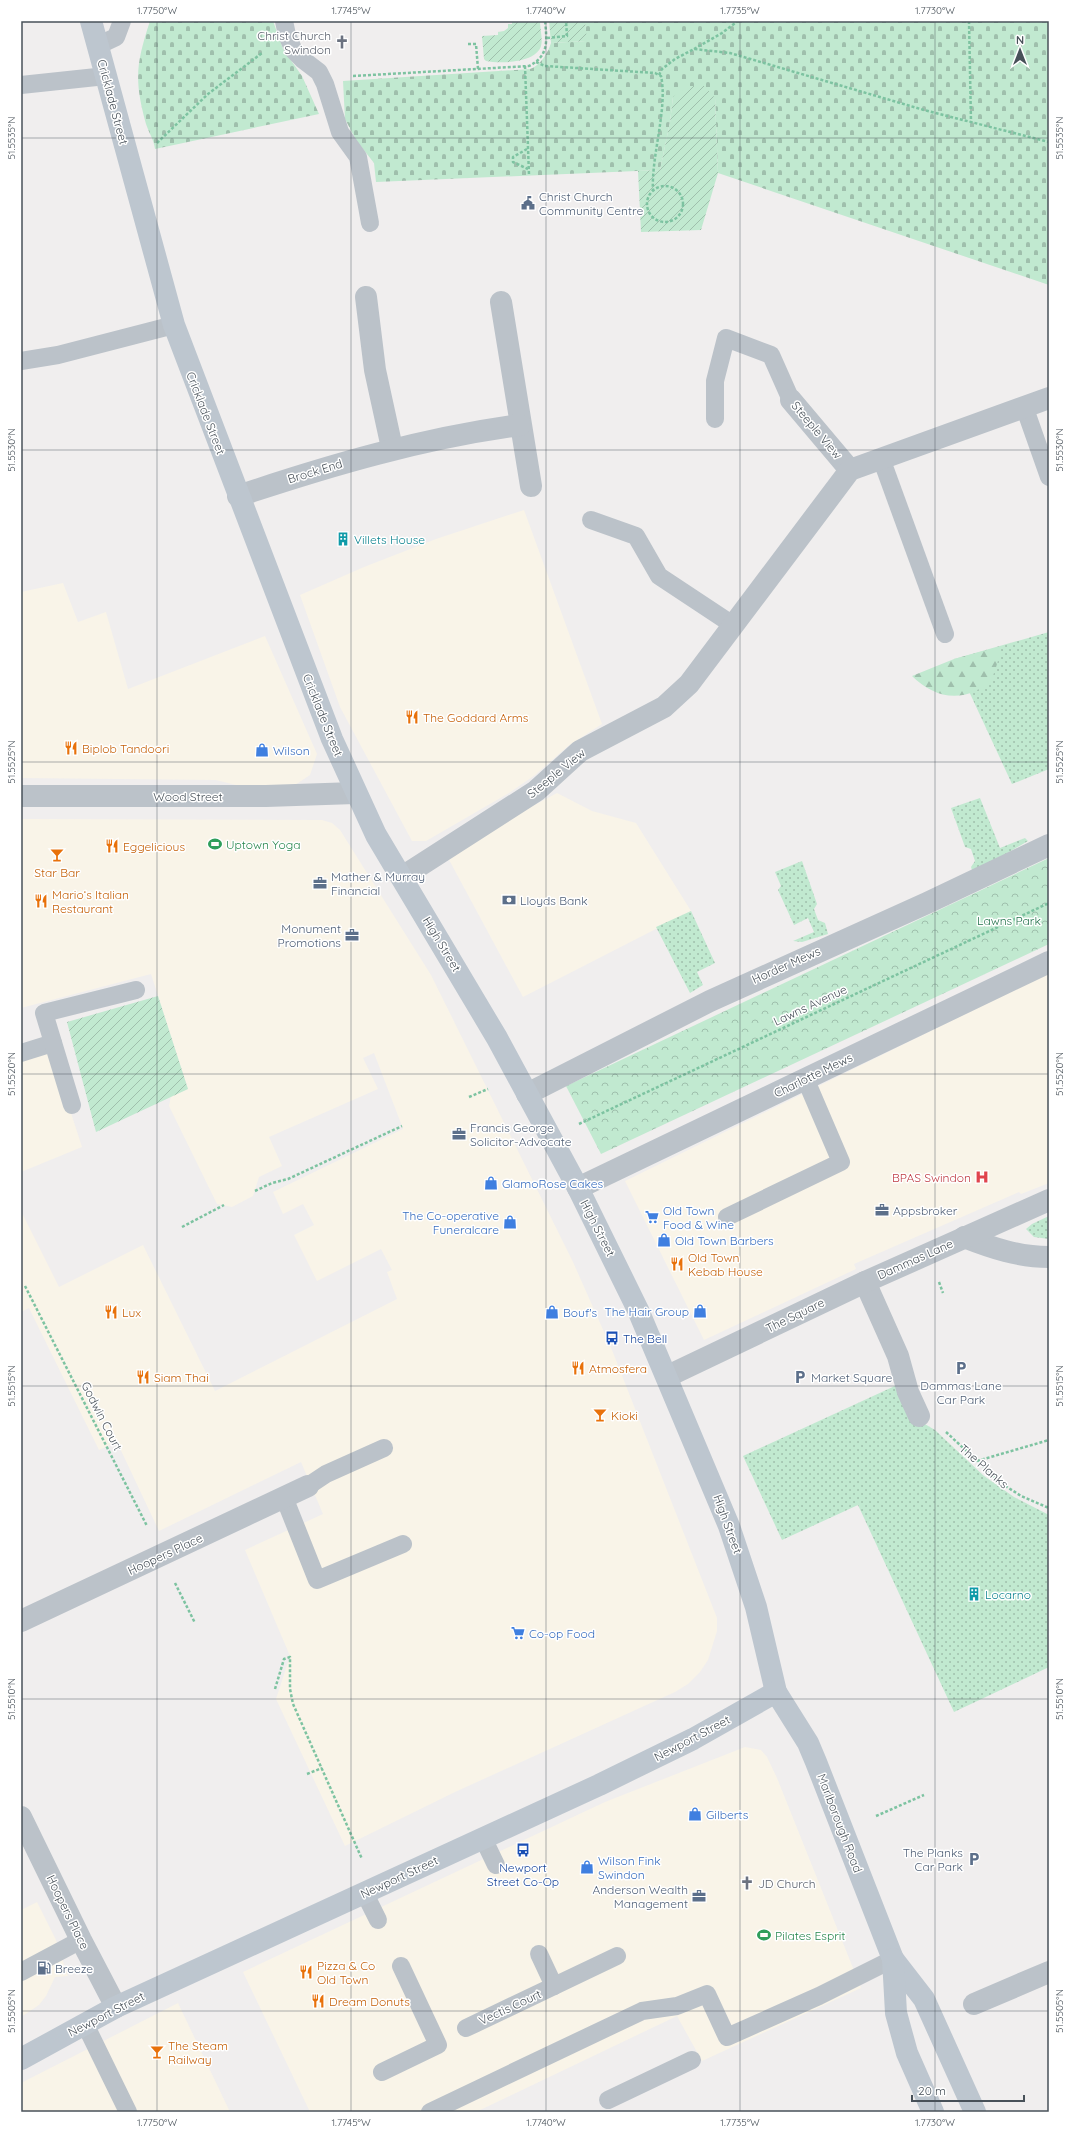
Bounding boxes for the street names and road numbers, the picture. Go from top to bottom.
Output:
street label: Cricklade Street [94,58,132,146]
street label: Cricklade Street [183,369,229,457]
street label: Steeple View [789,398,845,462]
street label: Brock End [286,456,344,486]
street label: Cricklade Street [300,672,346,758]
street label: Steeple View [524,745,588,801]
street label: Wood Street [153,789,223,804]
street label: High Street [420,914,464,974]
street label: Horder Mews [749,943,823,987]
street label: Lawns Avenue [771,981,849,1029]
street label: Charlotte Mews [771,1049,855,1101]
street label: High Street [577,1197,619,1259]
street label: Dammas Lane [875,1236,955,1282]
street label: The Square [763,1294,827,1336]
street label: Godwin Court [78,1379,126,1453]
street label: The Planks [956,1441,1012,1492]
street label: High Street [710,1492,746,1556]
street label: Hoopers Place [125,1530,205,1578]
street label: Newport Street [651,1712,733,1764]
street label: Marlborough Road [814,1771,866,1875]
street label: Newport Street [358,1852,440,1902]
street label: Hoopers Place [44,1872,93,1952]
street label: Vectis Court [477,1986,543,2028]
street label: Newport Street [65,1988,147,2040]

